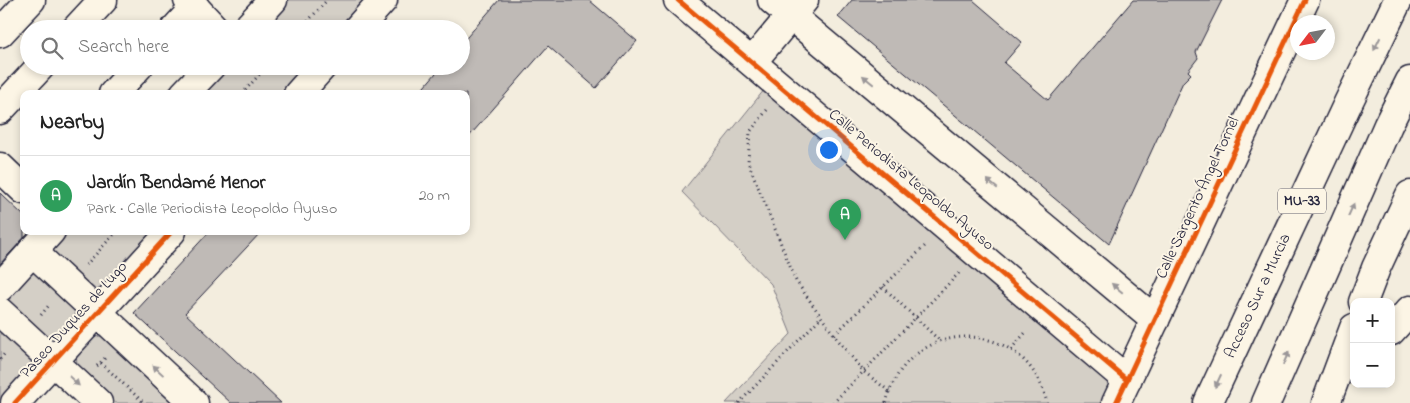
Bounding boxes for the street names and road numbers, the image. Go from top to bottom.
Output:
street label: Calle Periodista Leopoldo Ayuso [824,105,998,255]
street label: Calle Sargento Ángel Tornel [1150,113,1246,283]
road number: MU-33 [1278,188,1326,214]
street label: Acceso Sur a Murcia [1219,230,1297,362]
street label: Paseo Duques de Lugo [14,256,134,384]

